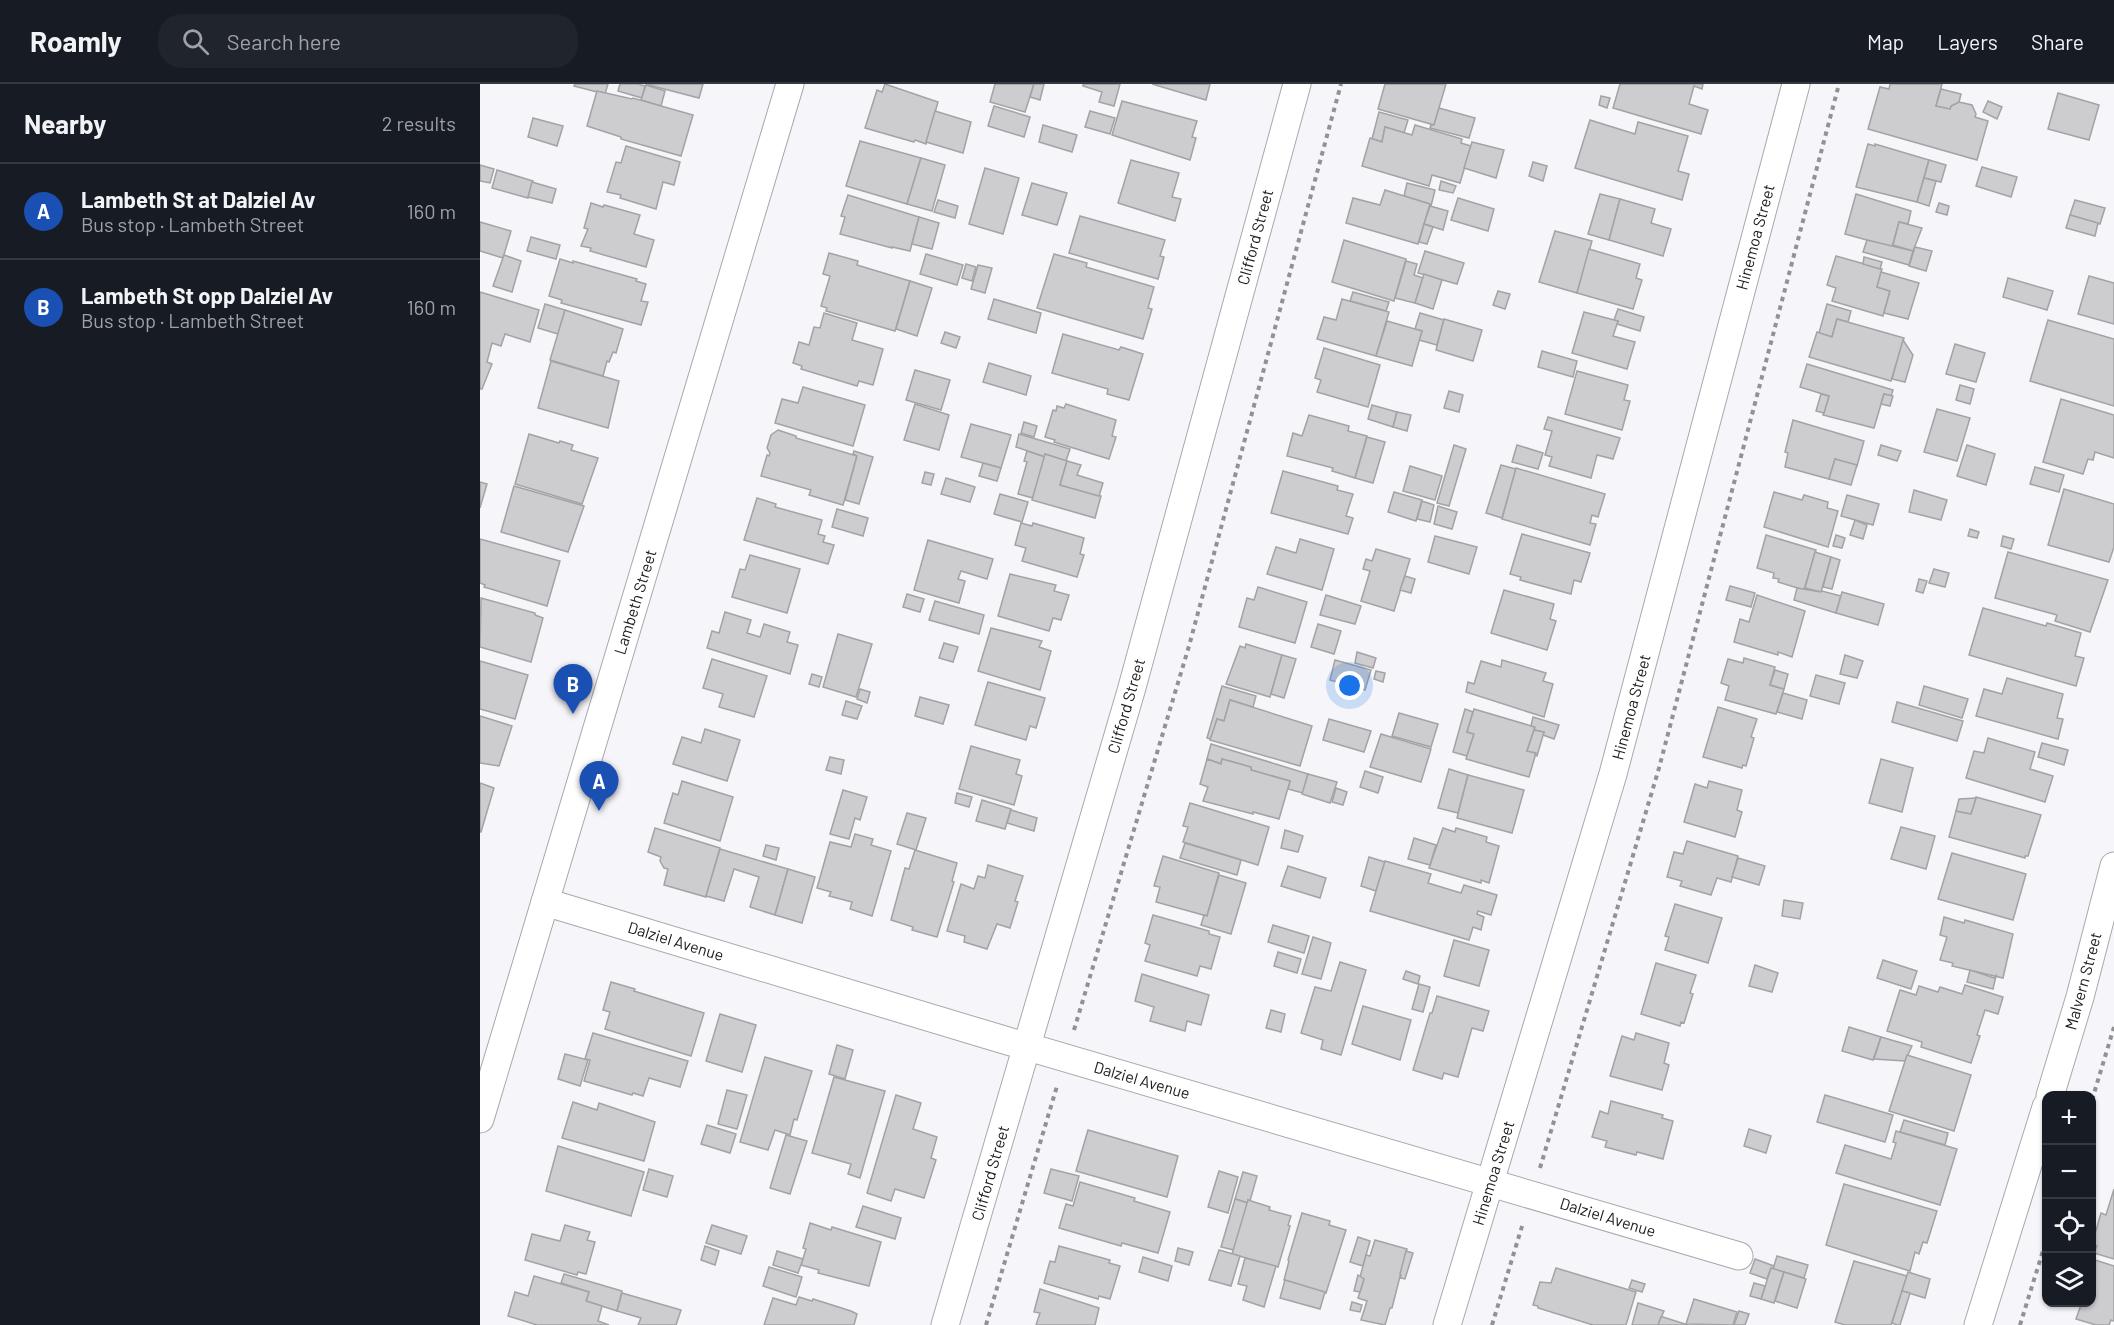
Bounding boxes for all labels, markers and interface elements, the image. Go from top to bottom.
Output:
search box [158,14,578,68]
text: Roamly [30,24,122,58]
icon: search [179,25,212,58]
text: Search here [227,28,341,54]
text: Map [1867,29,1904,54]
text: Layers [1937,29,1998,54]
text: Share [2031,29,2084,54]
text: Nearby [24,108,106,139]
text: 2 results [382,111,456,135]
street label: Hinemoa Street [1731,182,1778,292]
text: Lambeth St at Dalziel Av [81,186,316,212]
street label: Clifford Street [1233,187,1276,287]
text: A [37,199,50,223]
text: 160 m [407,199,456,223]
text: Bus stop · Lambeth Street [81,212,304,236]
text: Lambeth St opp Dalziel Av [81,282,333,308]
text: B [37,295,50,319]
text: 160 m [407,295,456,319]
text: Bus stop · Lambeth Street [81,308,304,332]
street label: Lambeth Street [610,547,660,657]
street label: Hinemoa Street [1607,652,1654,762]
street label: Clifford Street [1103,656,1148,756]
pin: B [554,664,592,714]
your location [1335,671,1364,700]
pin: A [580,762,618,811]
street label: Dalziel Avenue [626,917,726,964]
street label: Malvern Street [2060,930,2105,1032]
street label: Dalziel Avenue [1092,1057,1192,1102]
map controls [2042,1091,2096,1307]
button: + [2042,1091,2096,1145]
street label: Hinemoa Street [1468,1118,1517,1228]
street label: Clifford Street [967,1123,1012,1223]
button: − [2042,1145,2096,1199]
street label: Dalziel Avenue [1558,1193,1658,1240]
button: locate [2042,1199,2096,1253]
button: layers [2042,1253,2096,1307]

